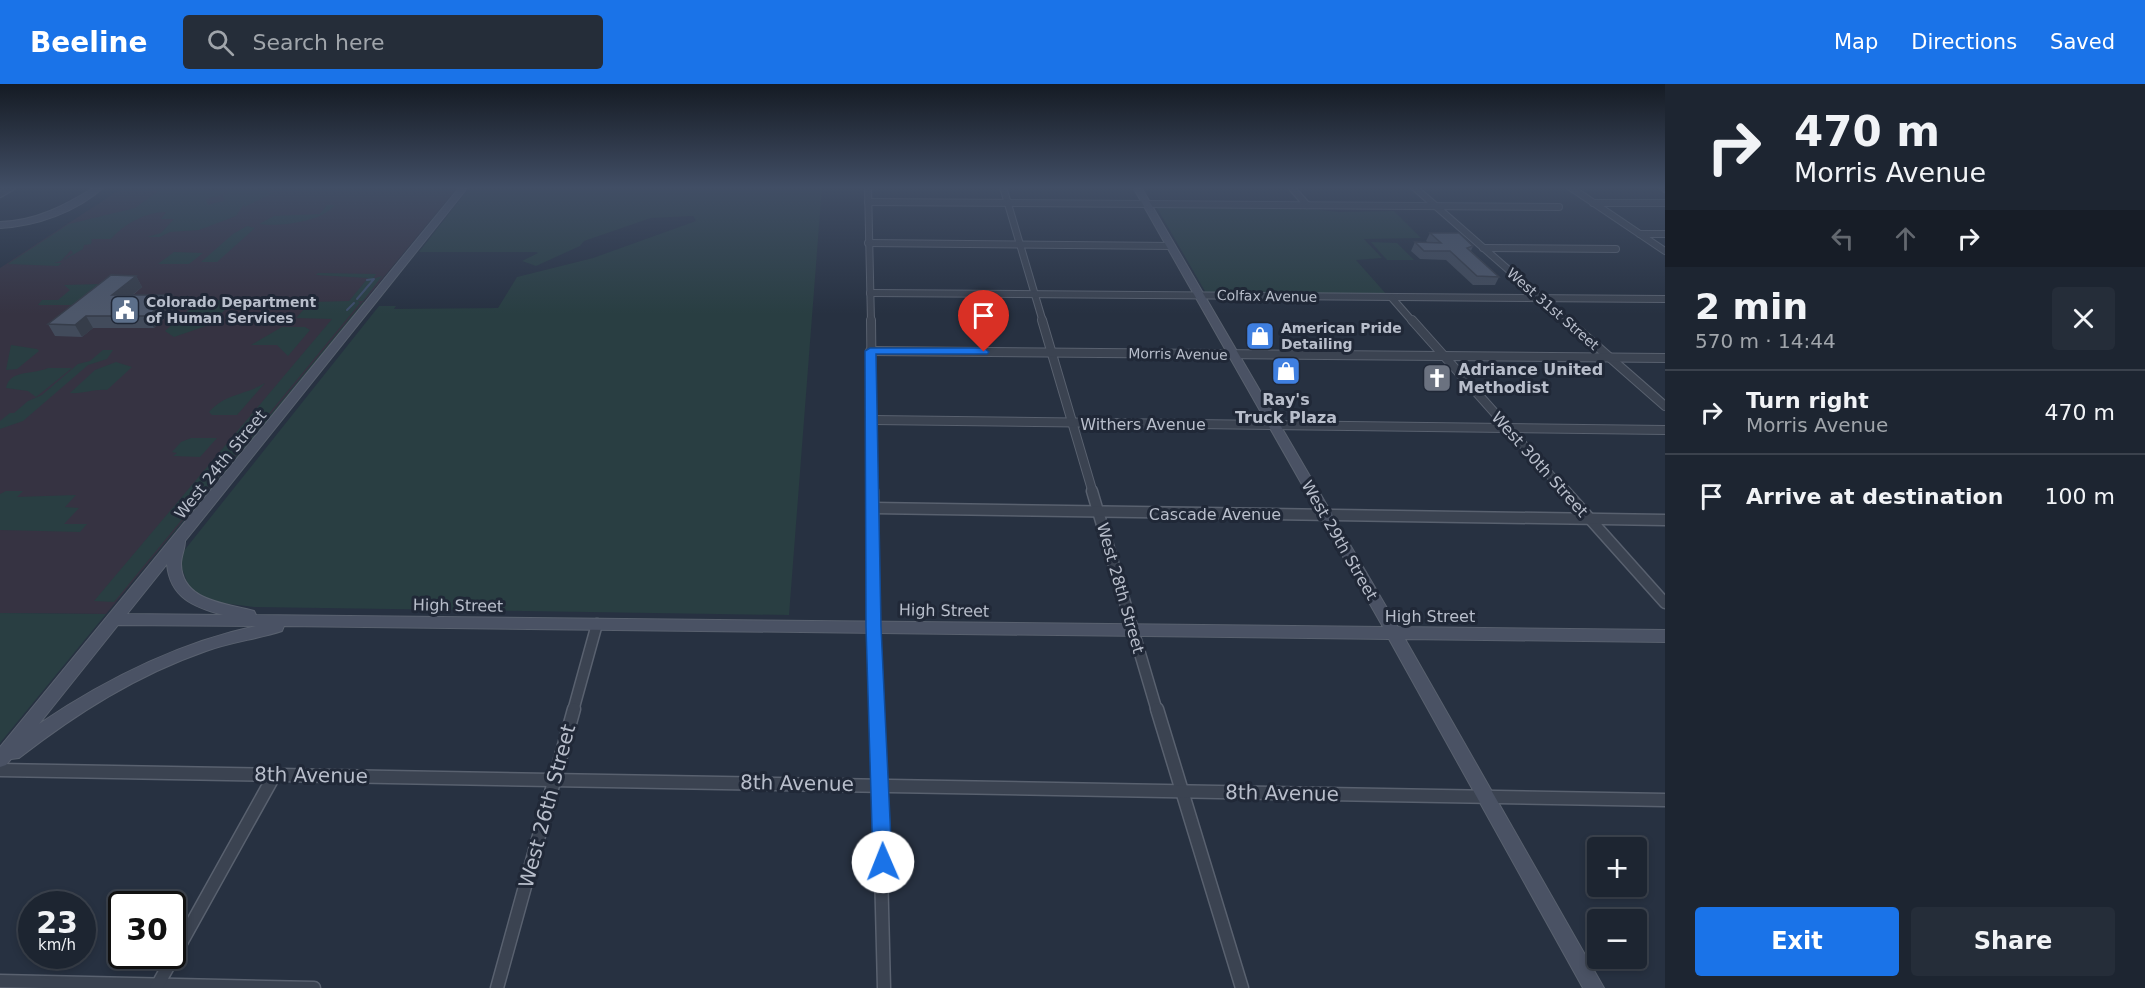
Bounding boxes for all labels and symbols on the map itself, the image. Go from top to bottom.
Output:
street label: West 31st Street [1504,265,1603,354]
street label: Colfax Avenue [1217,287,1317,305]
pin [958,290,1009,352]
public building icon: Colorado Department of Human Services [109,294,141,326]
place label: Colorado Department of Human Services [146,294,316,326]
shop icon: American Pride Detailing [1244,320,1276,352]
place label: American Pride Detailing [1281,320,1402,352]
street label: Morris Avenue [1128,345,1228,363]
shop icon: Ray's Truck Plaza [1270,355,1302,387]
place label: Adriance United Methodist [1458,360,1603,397]
church icon: Adriance United Methodist [1421,362,1453,394]
place label: Ray's Truck Plaza [1235,390,1337,427]
street label: West 24th Street [171,406,270,523]
street label: West 30th Street [1487,408,1592,521]
street label: Withers Avenue [1080,415,1206,434]
street label: West 29th Street [1298,477,1382,603]
street label: Cascade Avenue [1149,505,1281,524]
street label: West 28th Street [1093,521,1148,656]
street label: High Street [413,595,503,616]
street label: High Street [899,600,989,621]
street label: High Street [1385,607,1475,626]
street label: West 26th Street [514,721,580,891]
street label: 8th Avenue [254,762,368,788]
street label: 8th Avenue [740,770,854,796]
street label: 8th Avenue [1225,780,1339,806]
position arrow [851,830,915,894]
speed limit sign: 30 [108,891,186,969]

